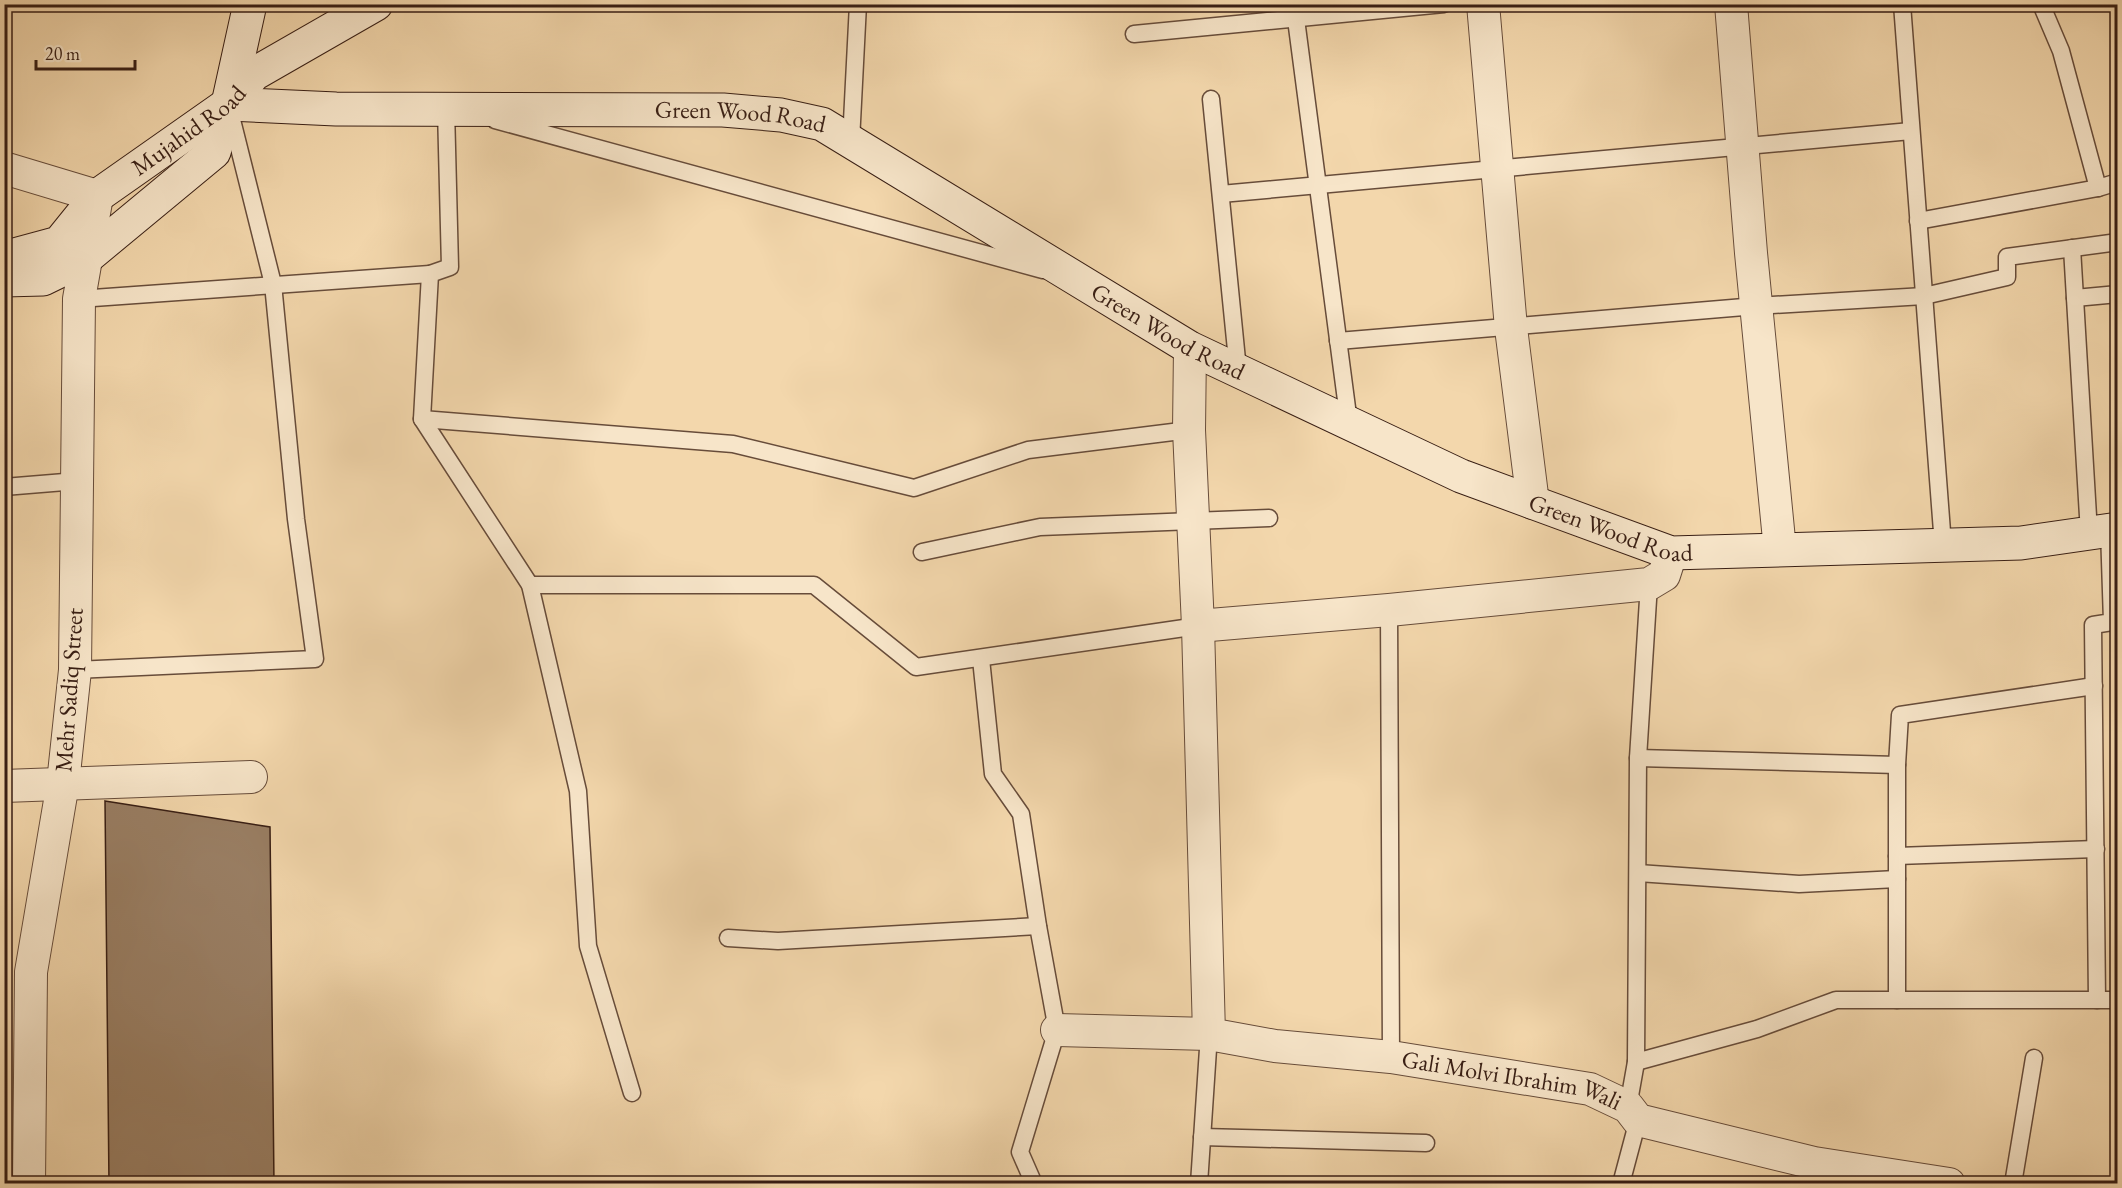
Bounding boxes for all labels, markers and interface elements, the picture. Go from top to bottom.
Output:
scale bar [36,33,135,71]
text: 20 m [45,42,80,65]
street label: Mujahid Road [125,78,253,182]
street label: Green Wood Road [655,93,830,140]
street label: Green Wood Road [1086,275,1251,387]
street label: Green Wood Road [1524,486,1694,568]
street label: Mehr Sadiq Street [47,606,90,773]
street label: Gali Molvi Ibrahim Wali [1400,1043,1627,1117]

